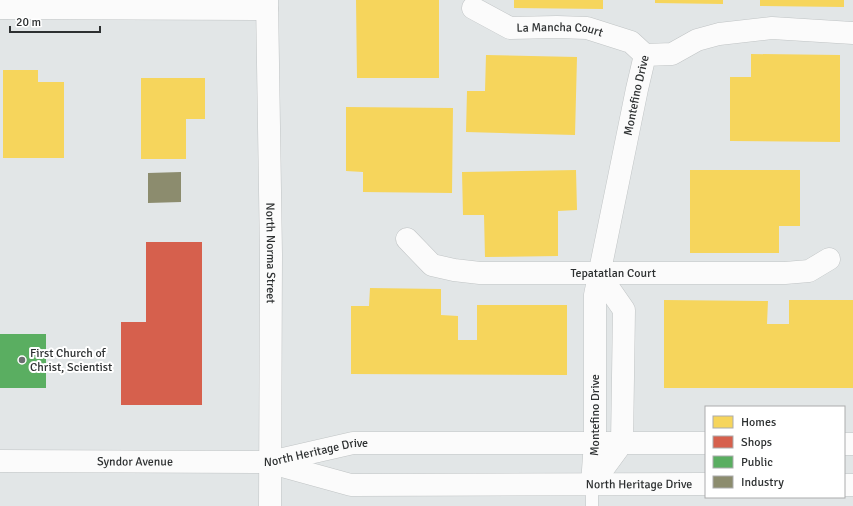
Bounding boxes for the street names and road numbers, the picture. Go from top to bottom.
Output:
street label: La Mancha Court [516,19,605,40]
street label: Montefino Drive [620,54,652,137]
street label: North Norma Street [263,202,279,303]
street label: Tepatatlan Court [571,266,656,281]
street label: Montefino Drive [587,374,603,457]
street label: North Heritage Drive [264,435,368,470]
street label: Syndor Avenue [97,454,173,469]
street label: North Heritage Drive [586,477,692,492]

